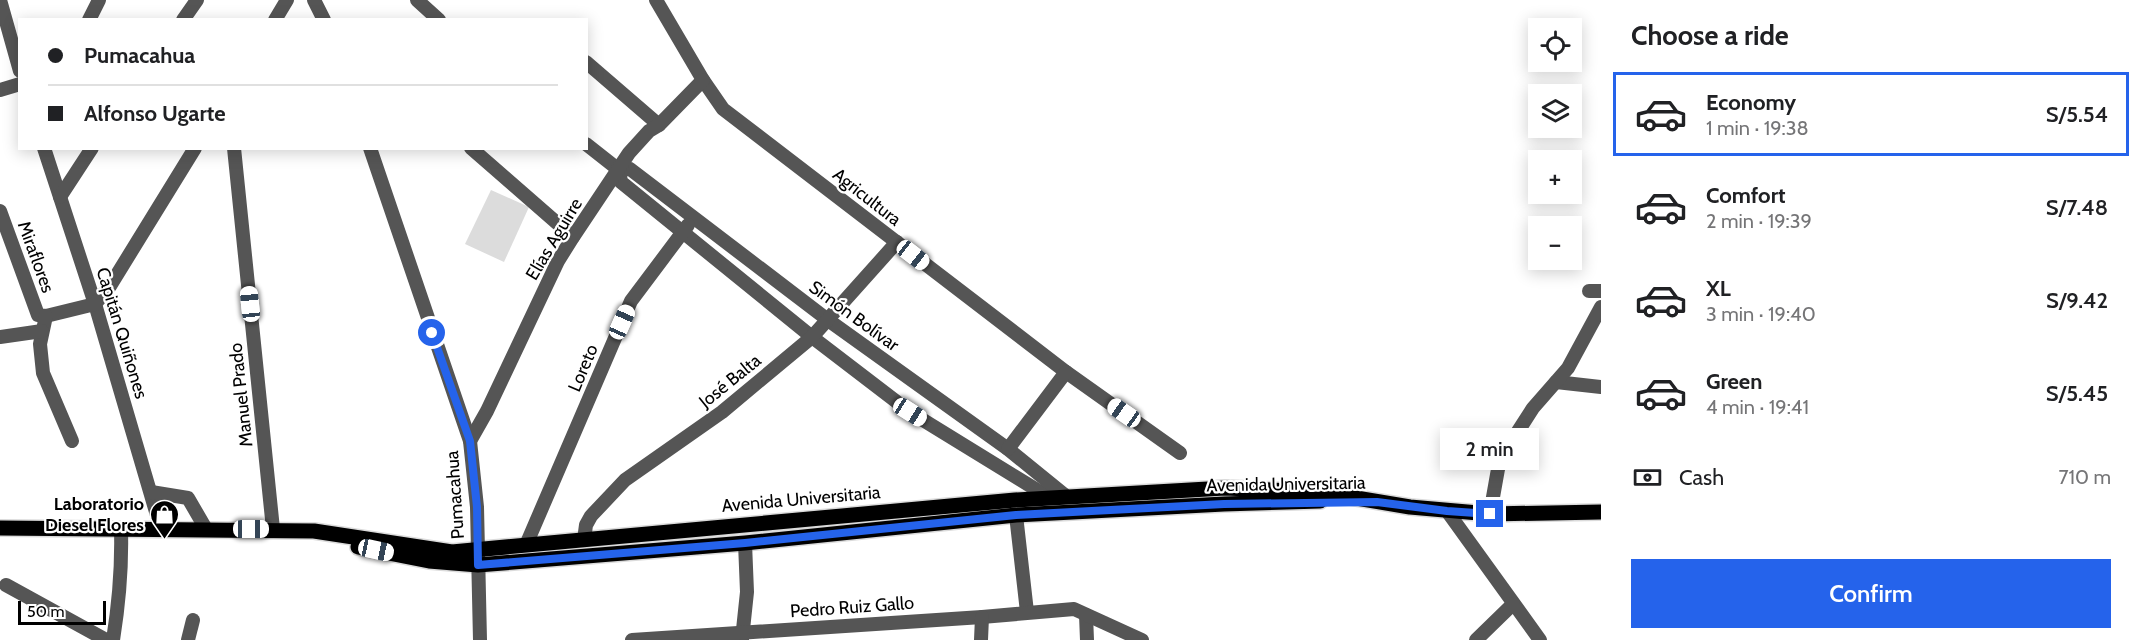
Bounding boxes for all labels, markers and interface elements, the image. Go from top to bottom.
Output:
map controls [1528,18,1582,270]
button: locate [1528,18,1582,72]
text: Choose a ride [1631,19,1789,52]
text: Pumacahua [84,42,195,69]
button: layers [1528,84,1582,138]
icon: car [1634,87,1688,141]
text: Economy [1706,89,1796,116]
text: Alfonso Ugarte [84,100,226,127]
text: S/5.54 [2046,101,2108,128]
text: 1 min · 19:38 [1706,116,1809,140]
button: + [1528,150,1582,204]
street label: Agricultura [828,163,906,231]
icon: car [1634,180,1688,234]
text: Comfort [1706,182,1785,209]
street label: Elías Aguirre [521,194,587,284]
text: S/7.48 [2046,194,2108,221]
text: 2 min · 19:39 [1706,209,1812,233]
button: − [1528,216,1582,270]
street label: Miraflores [13,218,59,296]
car [893,237,933,273]
street label: Capitán Quiñones [92,265,152,401]
icon: car [1634,273,1688,327]
text: XL [1706,275,1731,302]
street label: Simón Bolívar [805,276,904,356]
car [239,285,261,323]
text: S/9.42 [2046,287,2108,314]
car [606,302,638,342]
text: 3 min · 19:40 [1706,302,1816,326]
route start [418,319,445,346]
street label: Loreto [563,341,603,395]
street label: Manuel Prado [225,342,257,448]
street label: José Balta [694,349,766,413]
icon: car [1634,366,1688,420]
text: Green [1706,368,1762,395]
text: S/5.45 [2046,380,2108,407]
car [890,395,930,429]
car [1104,395,1144,431]
text: 4 min · 19:41 [1706,395,1809,419]
callout: 2 min [1440,427,1540,469]
text: 2 min [1465,437,1514,461]
street label: Pumacahua [441,450,469,540]
icon: cash [1631,461,1664,494]
text: Cash [1679,464,1724,491]
text: 710 m [2058,465,2111,489]
street label: Avenida Universitaria [1206,472,1366,496]
street label: Avenida Universitaria [721,481,882,517]
place label: Laboratorio Diesel Flores [45,493,144,536]
shop icon: Laboratorio Diesel Flores [149,498,181,540]
route end [1476,500,1503,527]
car [233,520,269,538]
car [357,537,395,563]
button: Confirm [1631,559,2111,628]
street label: Pedro Ruiz Gallo [789,592,915,622]
scale bar [18,598,106,626]
text: 50 m [27,602,64,621]

